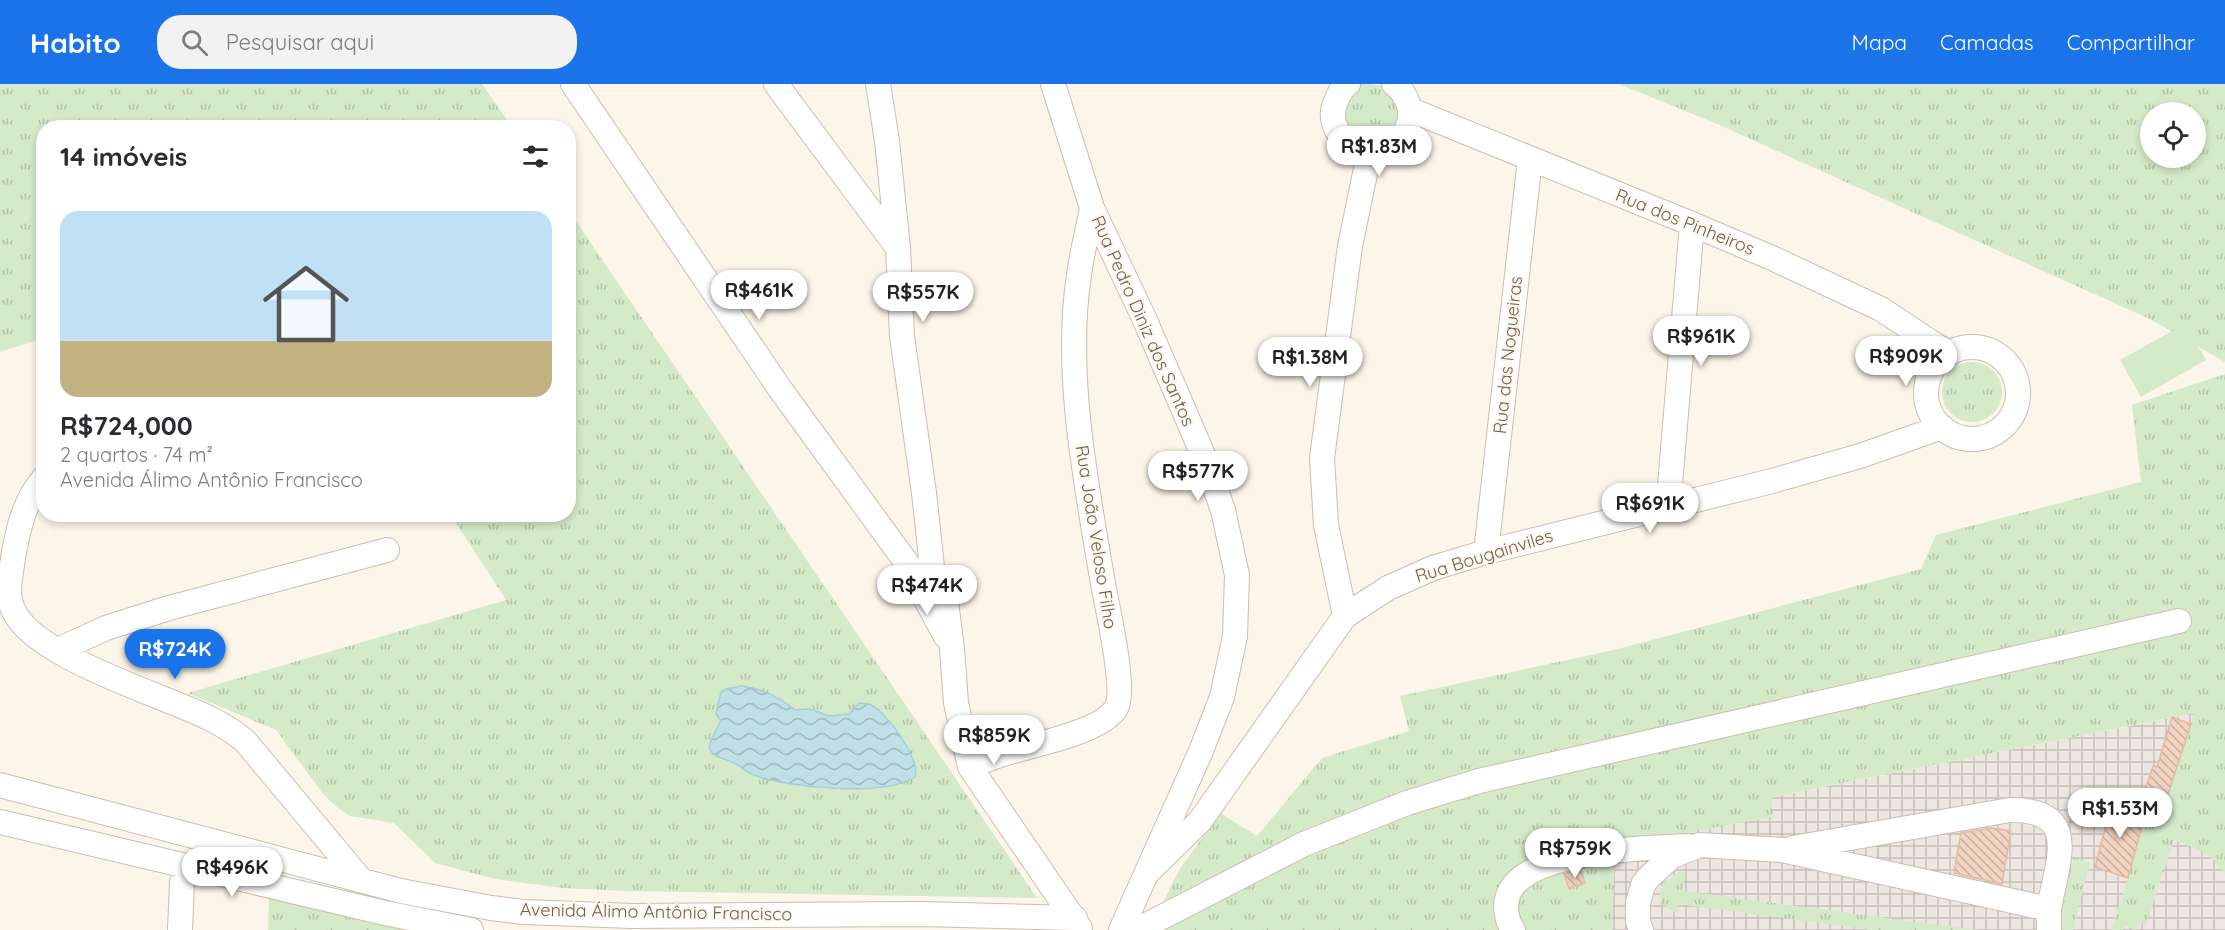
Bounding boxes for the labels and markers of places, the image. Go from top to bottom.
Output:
pin: R$1.83M [1324,126,1434,177]
pin: R$461K [710,270,808,321]
pin: R$557K [874,272,972,323]
pin: R$961K [1652,316,1750,367]
pin: R$909K [1857,336,1955,387]
pin: R$1.38M [1255,337,1365,388]
pin: R$577K [1149,451,1247,502]
pin: R$691K [1601,483,1699,534]
pin: R$474K [878,565,976,616]
pin: R$724K [126,629,224,680]
pin: R$859K [945,715,1043,766]
pin: R$1.53M [2065,788,2175,839]
pin: R$759K [1526,828,1624,879]
pin: R$496K [183,847,281,898]

